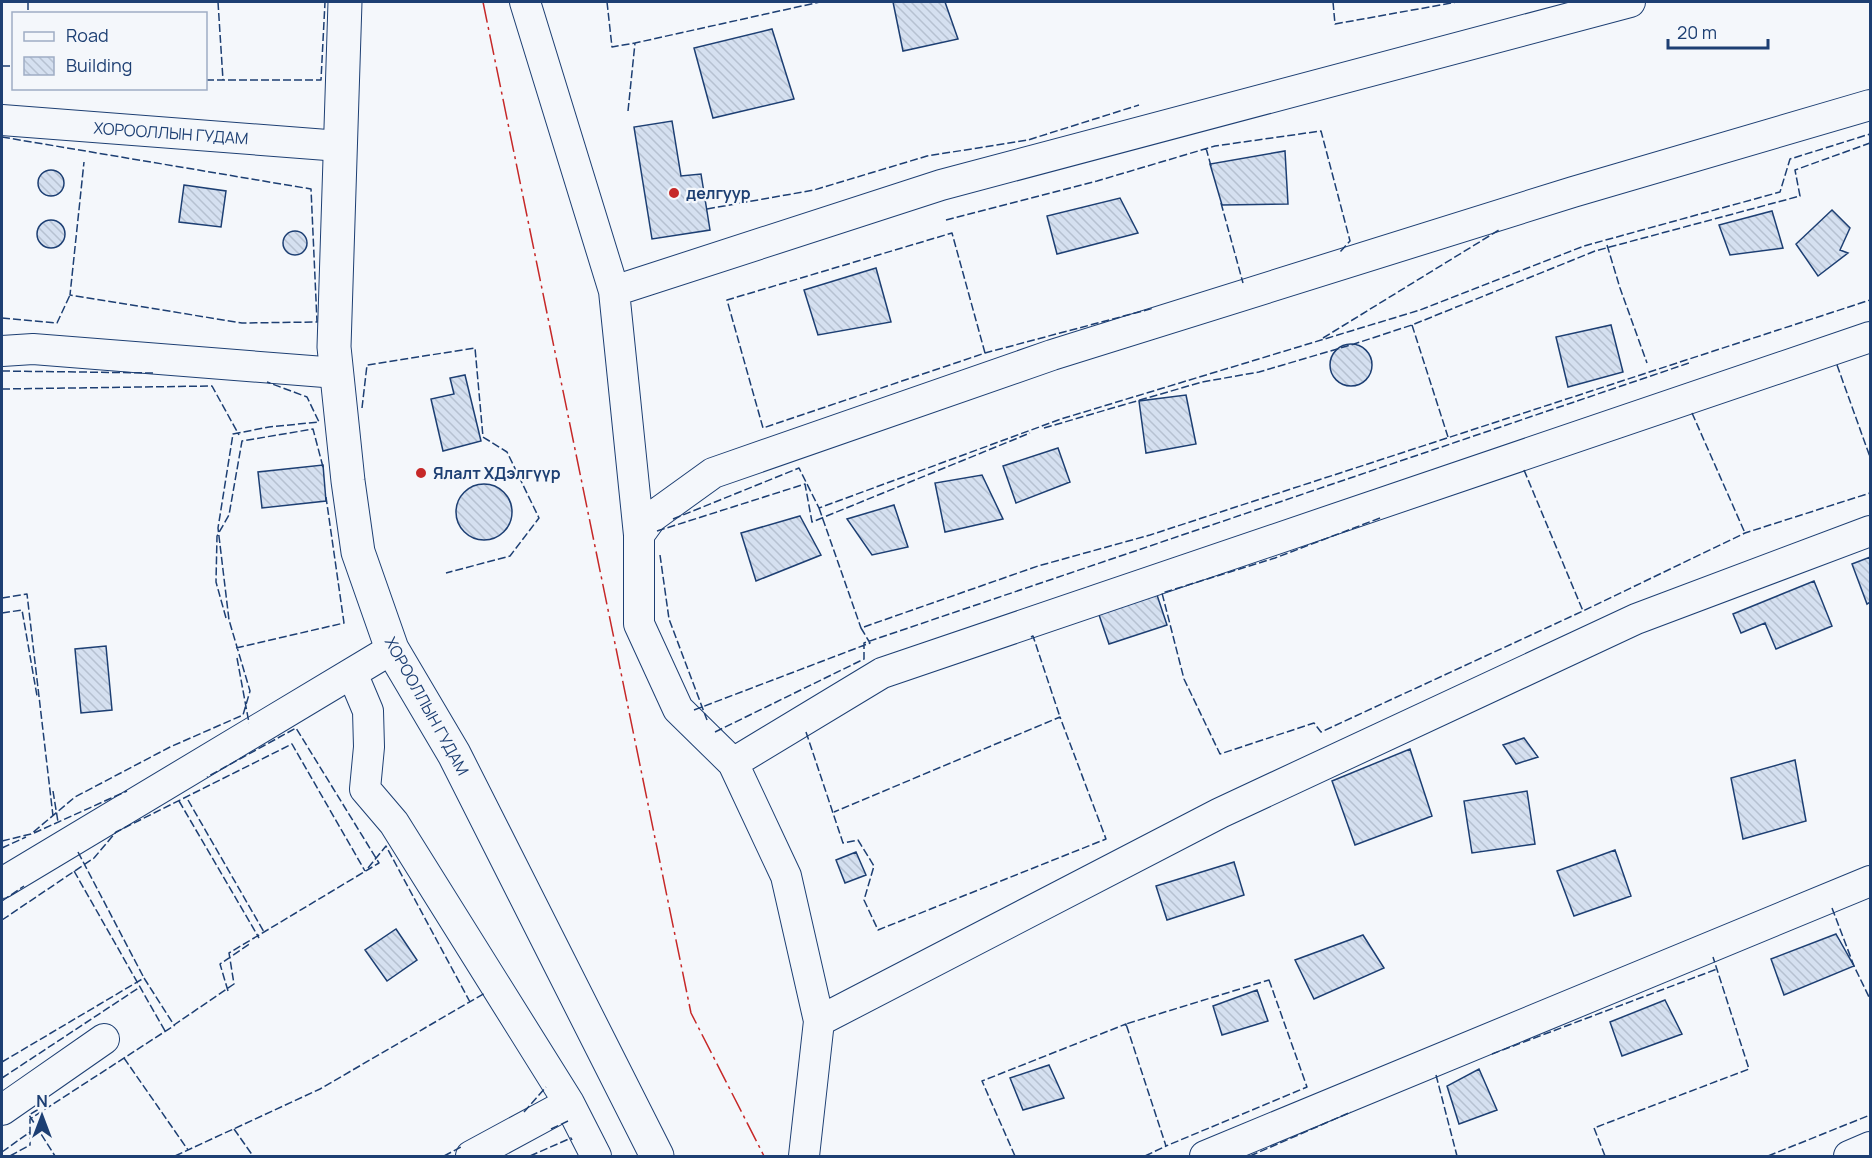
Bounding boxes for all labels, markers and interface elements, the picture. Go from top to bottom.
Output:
legend [12,12,207,90]
scale bar [1668,12,1768,50]
text: 20 m [1677,20,1717,44]
text: Road [66,23,109,47]
text: Building [66,53,132,77]
street label: ХОРООЛЛЫН ГУДАМ [93,117,249,149]
place label: делгуур [686,182,751,204]
marker: делгуур [667,186,681,200]
place label: Ялалт ХДэлгүүр [433,462,561,484]
marker: Ялалт ХДэлгүүр [414,466,428,480]
street label: ХОРООЛЛЫН ГУДАМ [380,633,474,779]
north arrow [12,1086,72,1146]
text: N [36,1090,48,1112]

